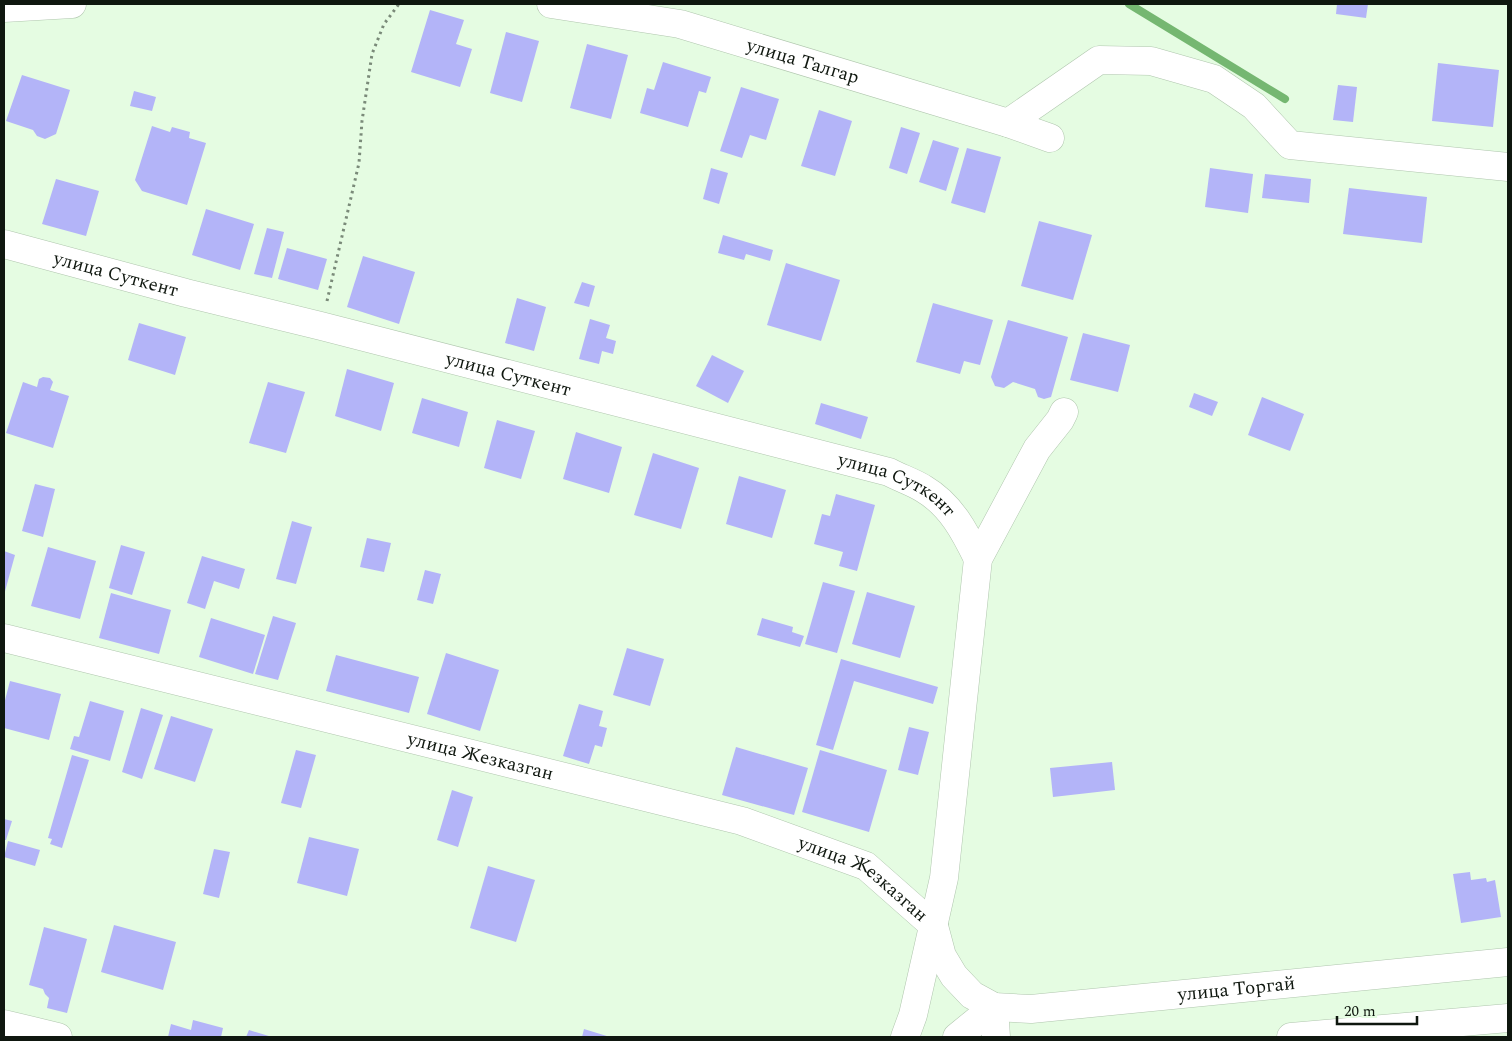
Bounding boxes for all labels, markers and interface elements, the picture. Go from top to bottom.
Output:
street label: улица Талгар [742,30,863,92]
street label: улица Суткент [49,243,182,305]
street label: улица Суткент [442,344,574,404]
street label: улица Суткент [834,445,963,523]
street label: улица Жезказган [403,724,557,788]
street label: улица Жезказган [793,828,935,929]
street label: улица Торгай [1175,969,1297,1009]
scale bar [1337,994,1417,1026]
text: 20 m [1344,1000,1376,1023]

